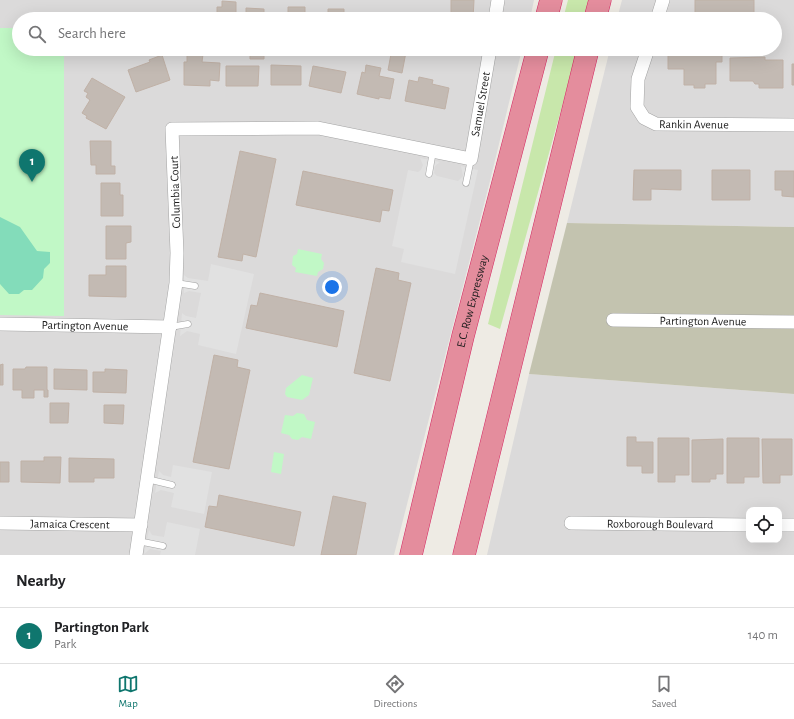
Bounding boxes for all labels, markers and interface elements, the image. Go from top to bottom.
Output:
search box [12,12,782,56]
icon: search [26,23,48,45]
text: Search here [58,26,126,41]
street label: Samuel Street [469,71,492,137]
street label: Rankin Avenue [659,118,729,131]
pin: 1 [19,149,45,182]
street label: Columbia Court [168,155,182,229]
street label: E.C. Row Expressway [455,254,491,349]
your location [322,277,342,297]
street label: Partington Avenue [660,315,746,327]
street label: Partington Avenue [42,319,128,332]
map controls [746,507,782,543]
button: locate [746,507,782,543]
street label: Jamaica Crescent [30,517,110,531]
street label: Roxborough Boulevard [607,517,713,531]
text: Nearby [16,572,66,589]
text: Partington Park [54,620,149,635]
text: 1 [27,629,31,642]
text: 140 m [748,629,778,642]
text: Park [54,638,76,651]
tab: Map [117,673,139,710]
tab: Directions [373,673,417,710]
tab: Saved [652,673,677,710]

